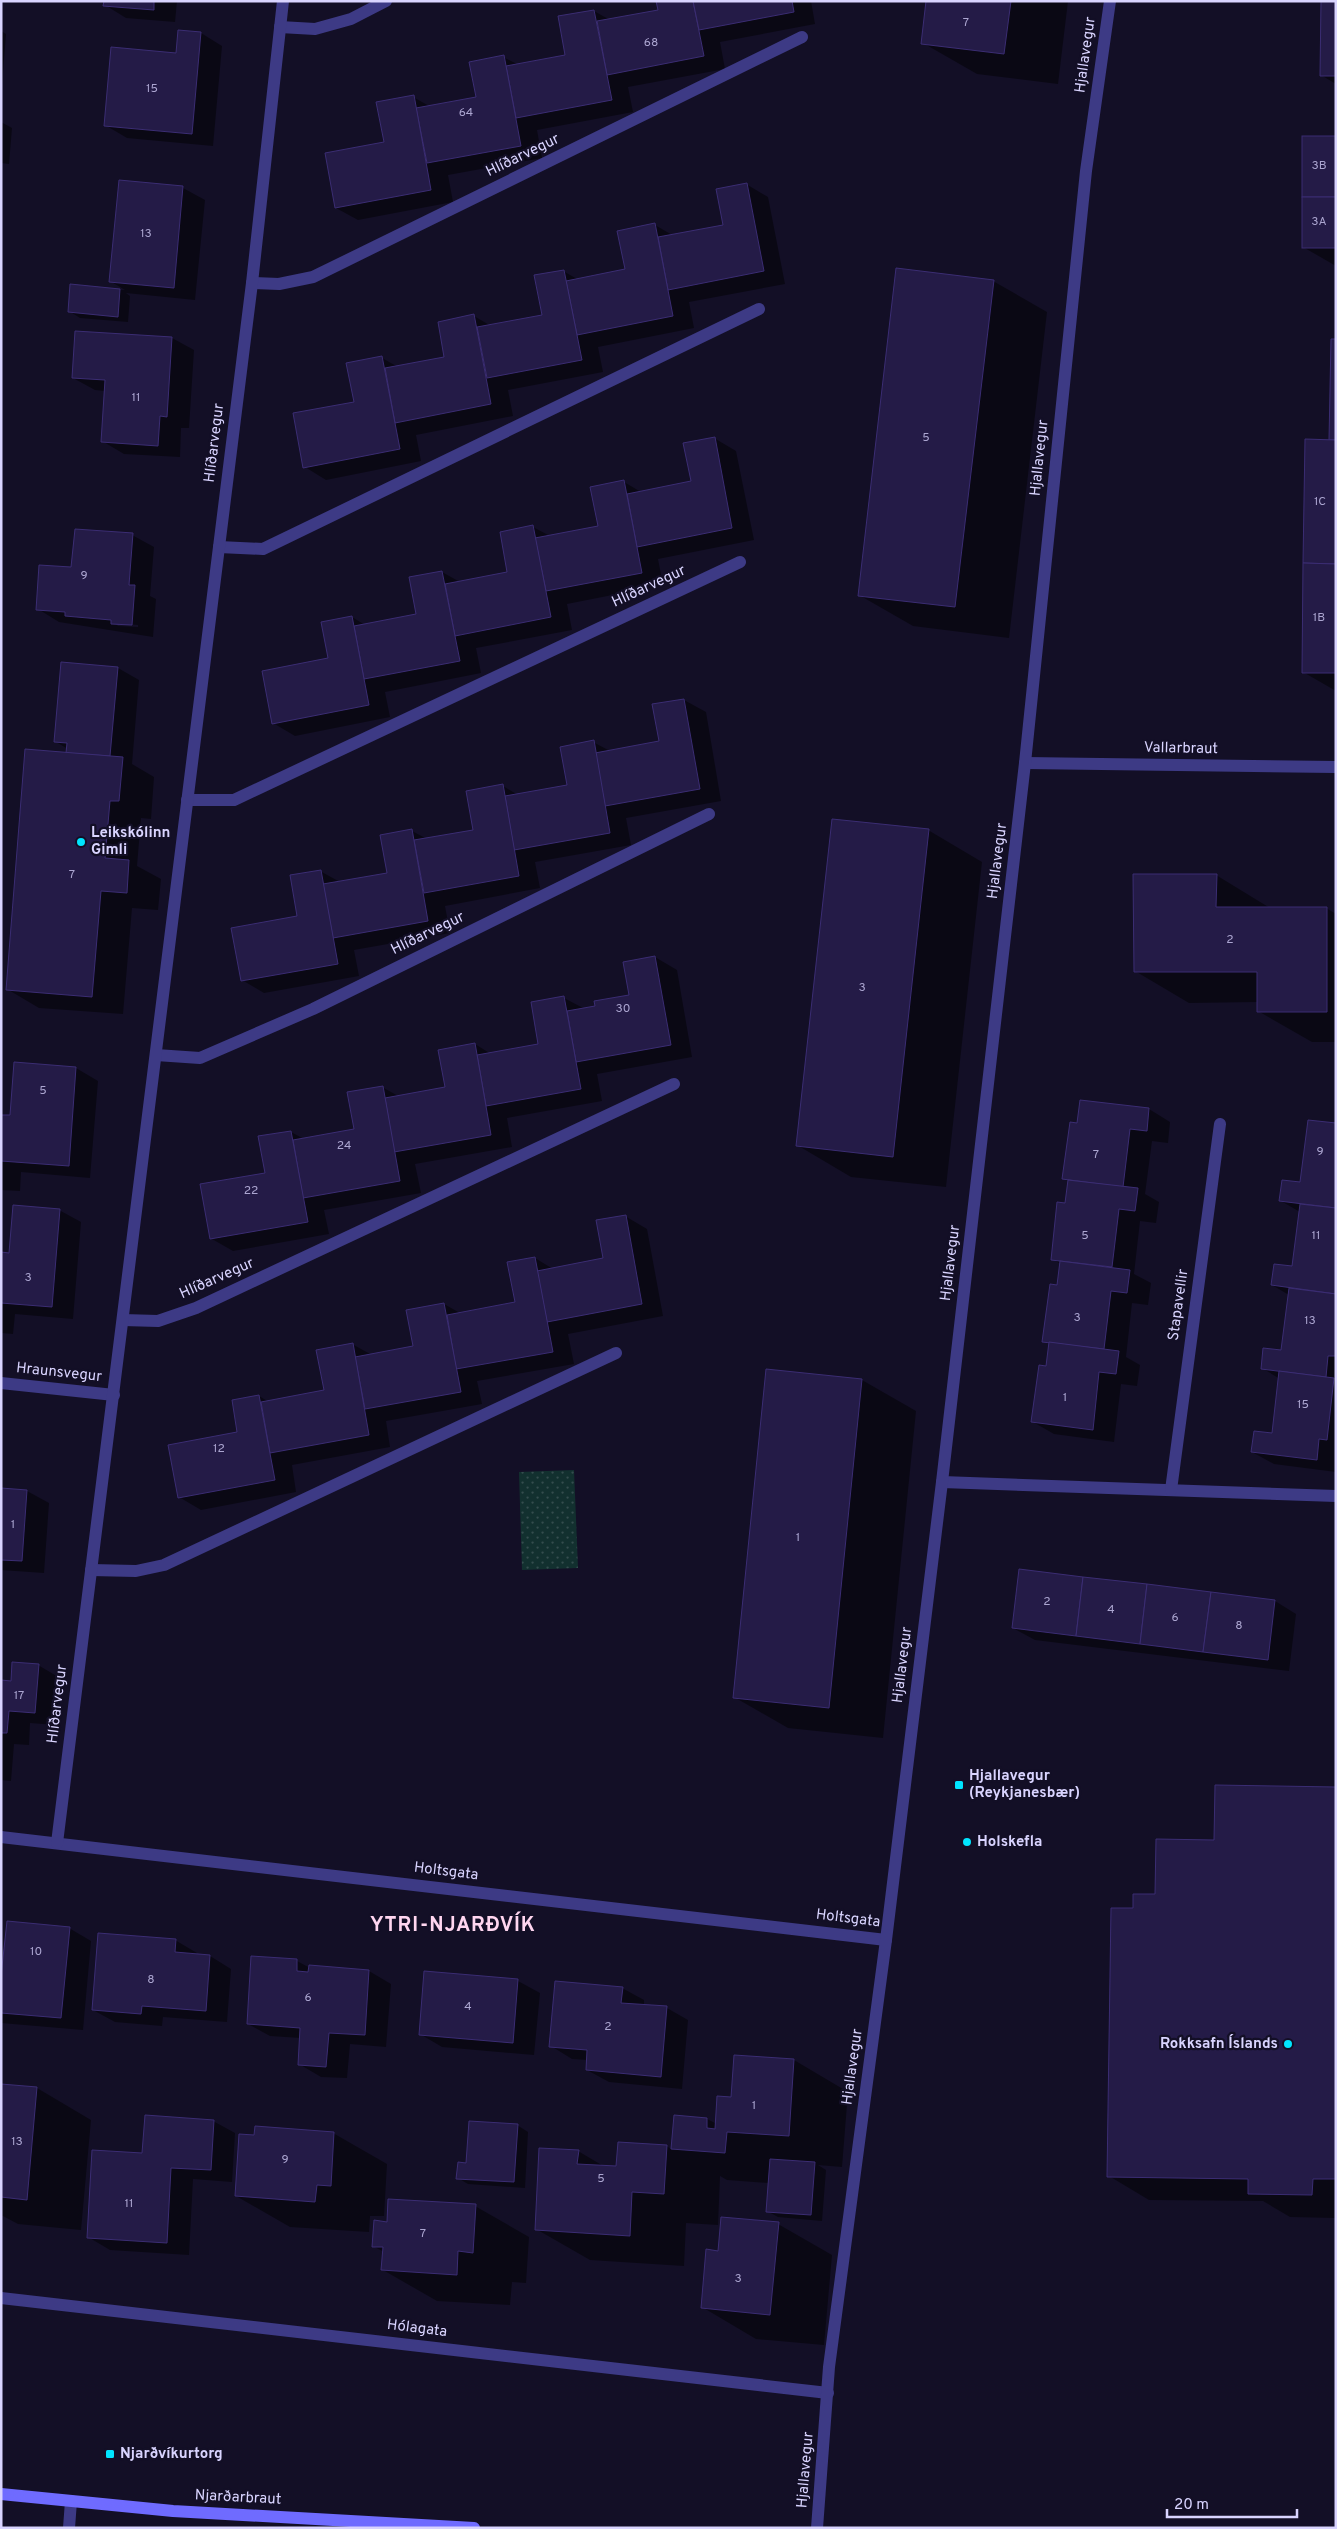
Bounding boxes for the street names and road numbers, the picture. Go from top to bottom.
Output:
street label: Hjallavegur [1071,16,1101,94]
street label: Hlíðarvegur [483,130,563,182]
street label: Hlíðarvegur [201,402,229,484]
street label: Hjallavegur [1027,419,1053,497]
street label: Hlíðarvegur [609,561,689,612]
street label: Vallarbraut [1144,739,1218,759]
street label: Hjallavegur [984,822,1012,900]
street label: Hlíðarvegur [388,908,468,960]
street label: Hjallavegur [937,1224,965,1302]
street label: Hlíðarvegur [177,1254,257,1304]
street label: Stapavellir [1165,1268,1193,1342]
street label: Hraunsvegur [15,1359,103,1387]
street label: Hjallavegur [889,1626,917,1704]
street label: Hlíðarvegur [44,1663,72,1745]
street label: Holtsgata [413,1859,479,1885]
street label: Holtsgata [815,1906,881,1932]
street label: Hjallavegur [838,2028,868,2106]
street label: Hólagata [386,2316,448,2342]
street label: Hjallavegur [793,2431,819,2509]
street label: Njarðarbraut [194,2486,282,2510]

